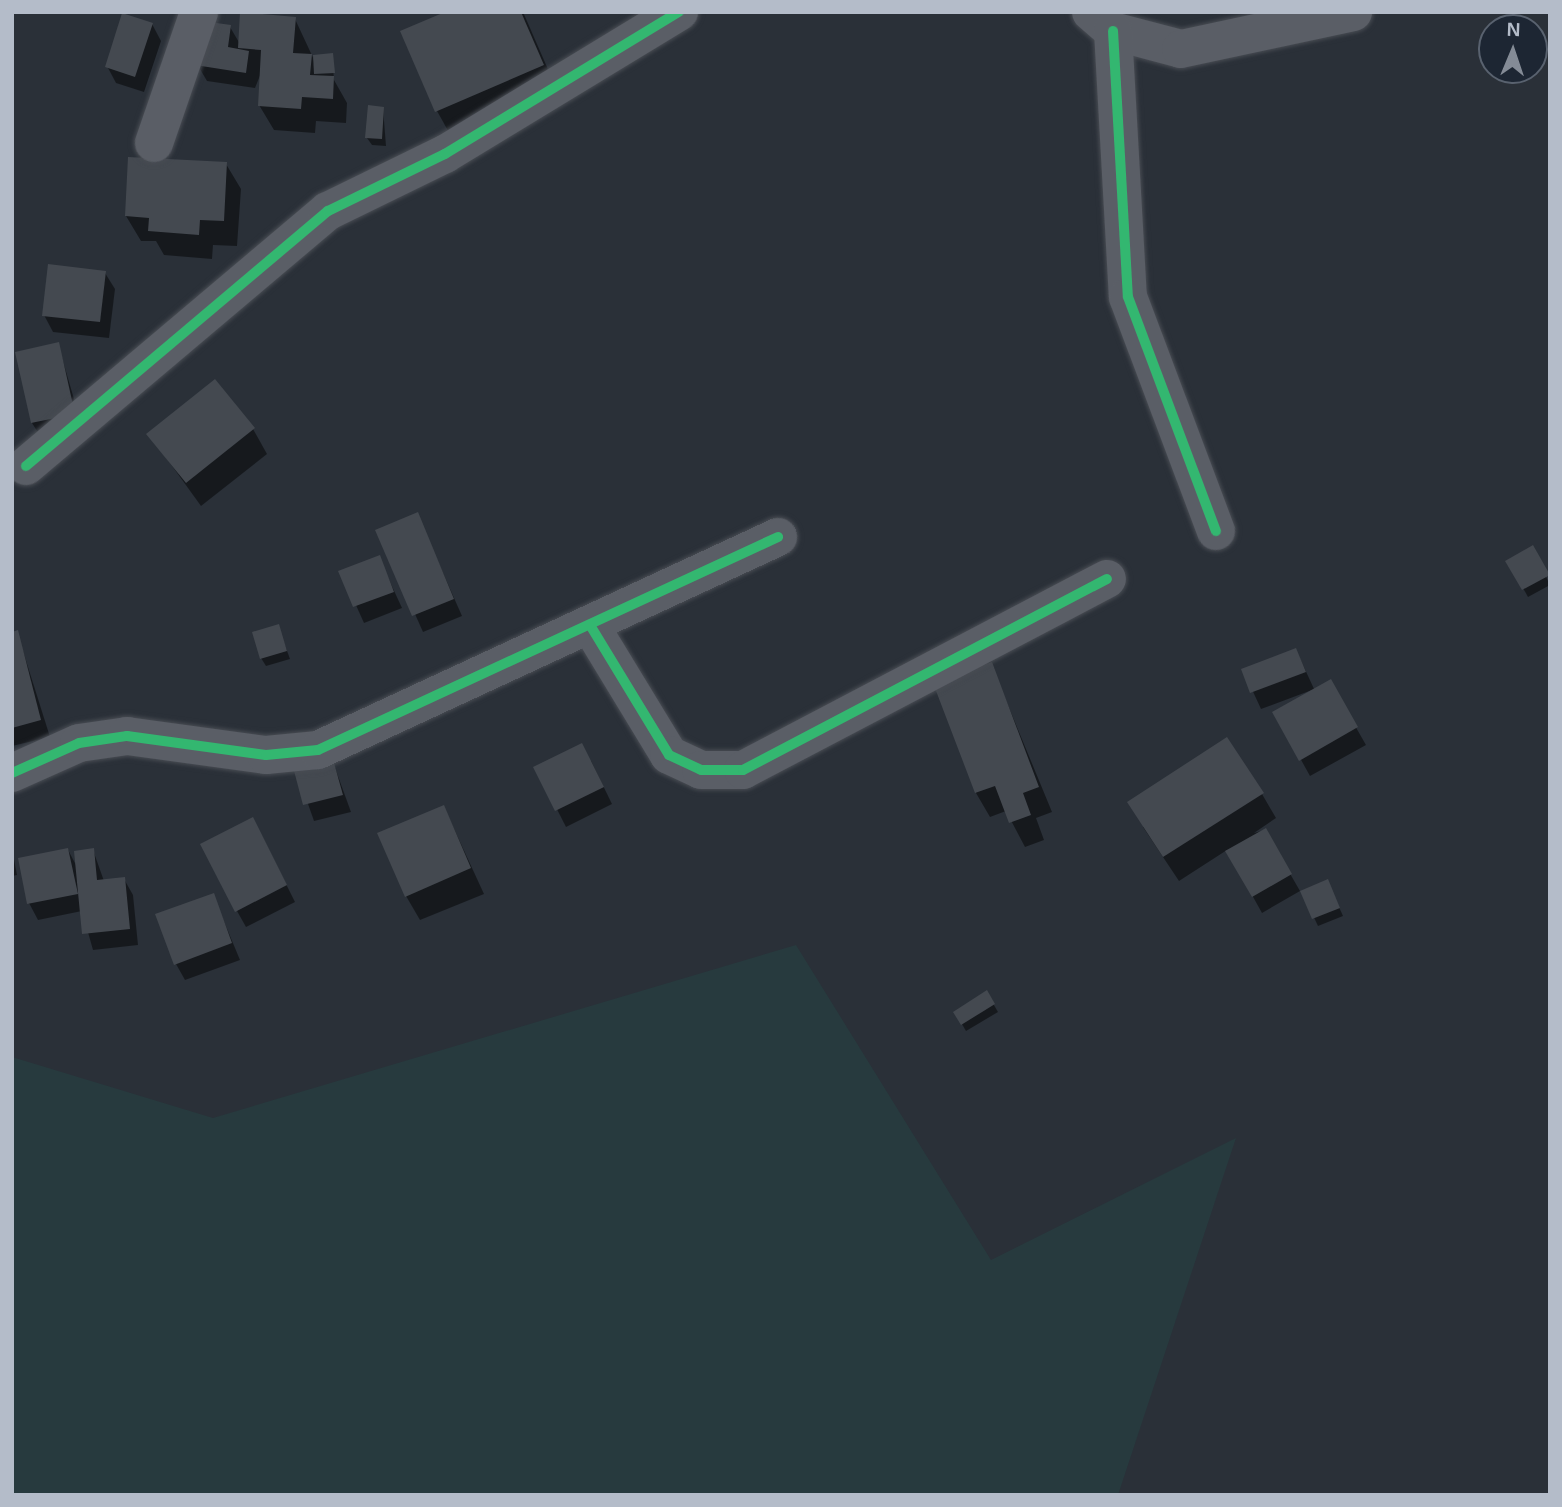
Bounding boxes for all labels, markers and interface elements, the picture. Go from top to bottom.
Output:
north arrow [1478,14,1548,84]
text: N [1506,19,1521,40]

